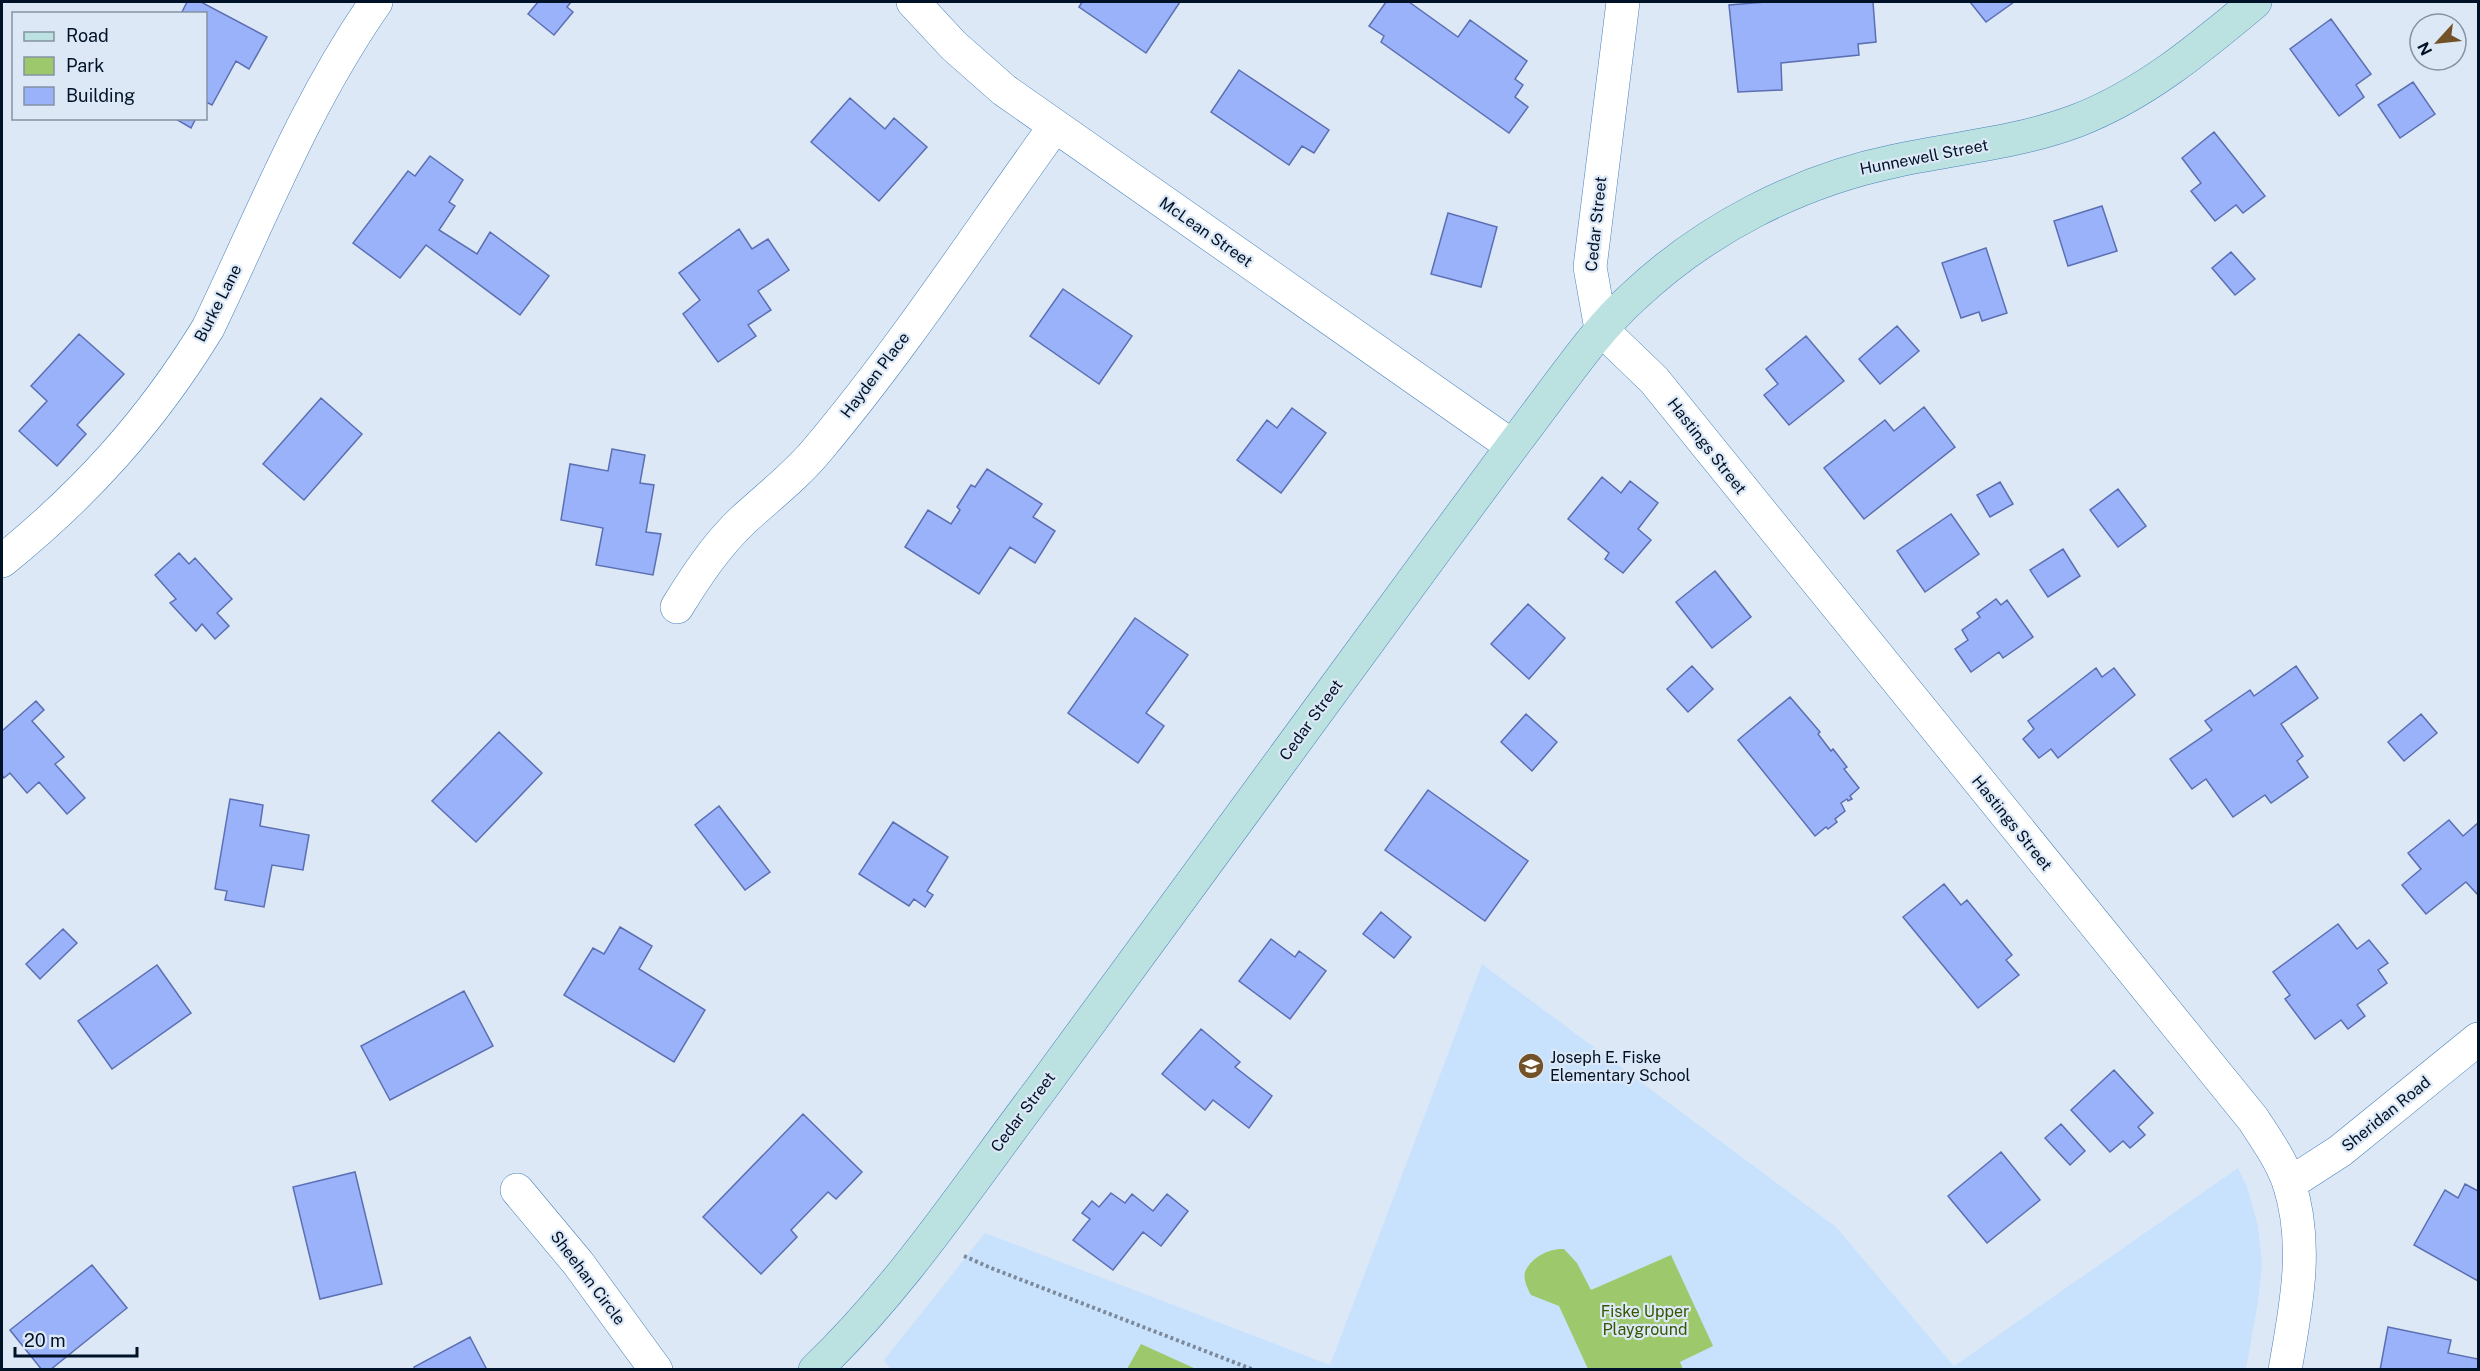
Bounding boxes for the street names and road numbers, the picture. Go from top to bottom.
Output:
street label: Hunnewell Street [1858,135,1990,179]
street label: Cedar Street [1582,176,1610,272]
street label: McLean Street [1156,193,1256,271]
street label: Burke Lane [190,261,246,345]
street label: Hayden Place [837,328,913,422]
street label: Hastings Street [1664,394,1750,498]
street label: Cedar Street [1275,676,1347,764]
street label: Hastings Street [1968,772,2056,874]
street label: Cedar Street [987,1068,1059,1156]
street label: Sheridan Road [2338,1072,2434,1156]
street label: Sheehan Circle [547,1227,629,1329]

